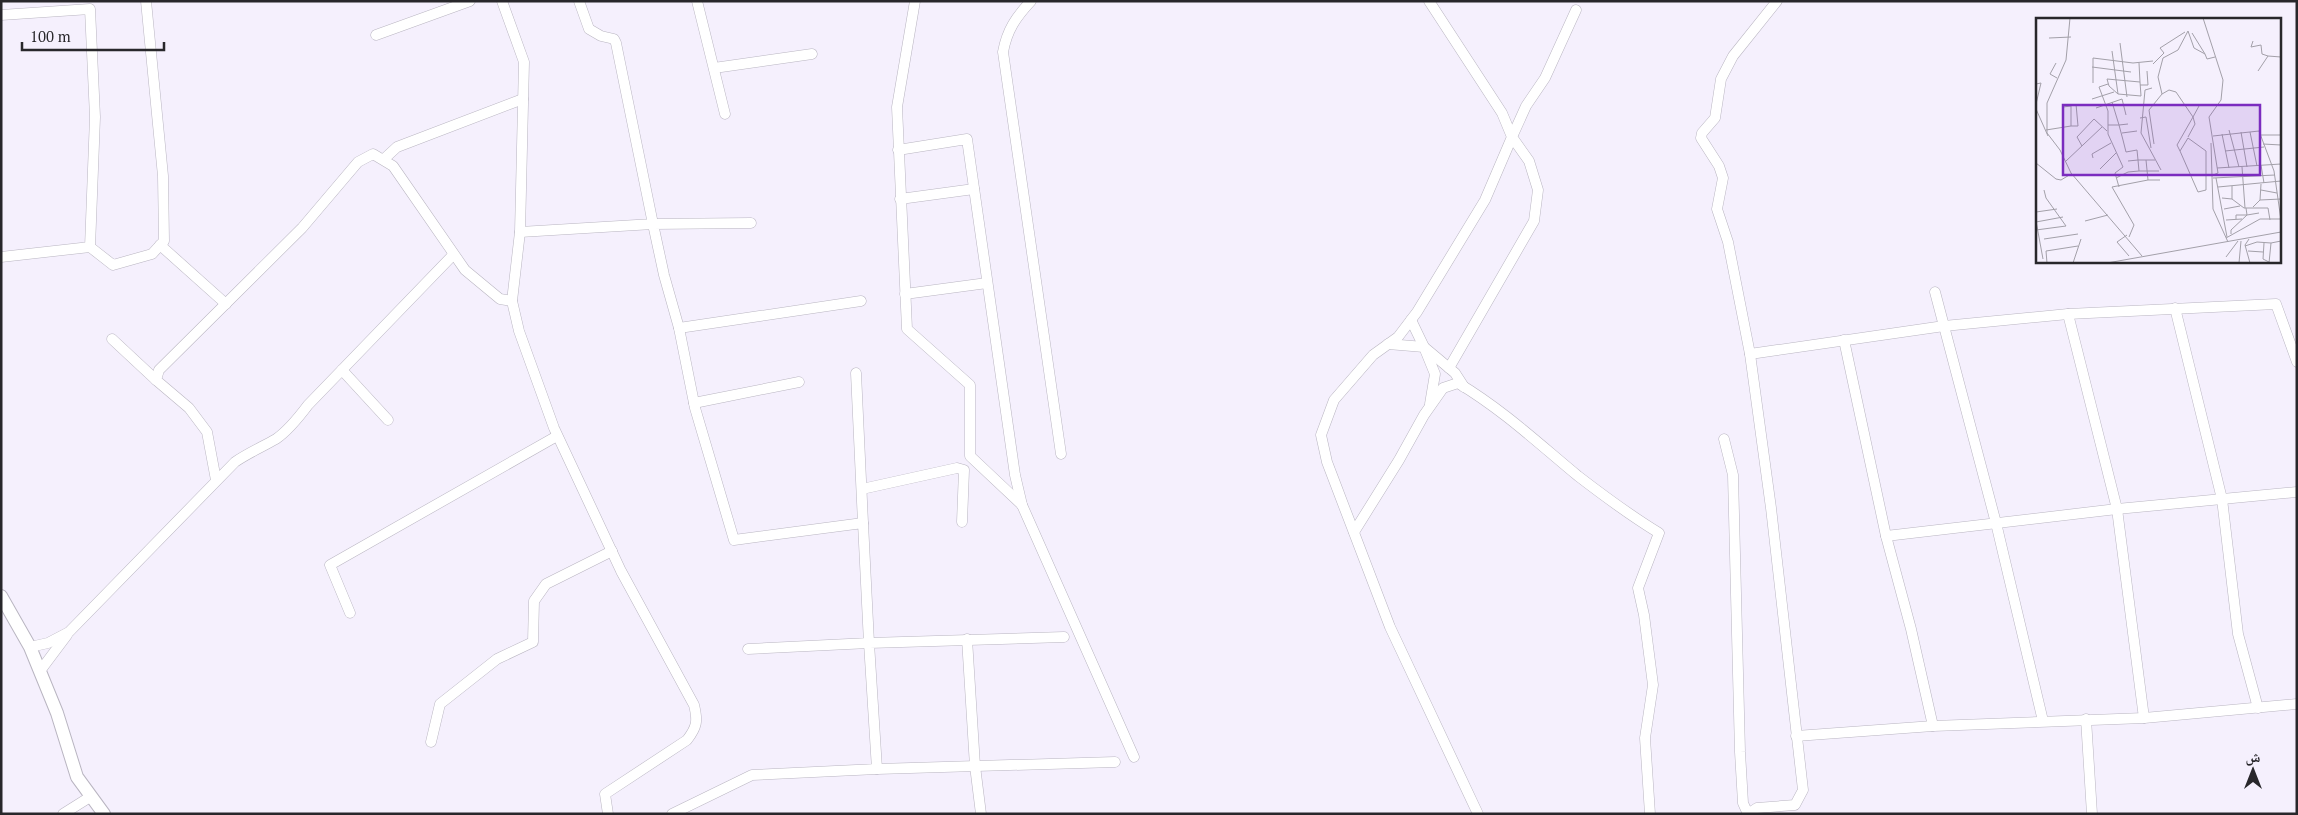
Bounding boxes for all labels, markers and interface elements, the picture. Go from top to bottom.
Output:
inset map [2036,18,2280,262]
scale bar [22,20,165,52]
text: 100 m [30,26,71,46]
north arrow [2228,745,2278,795]
text: ش [2246,747,2261,766]

